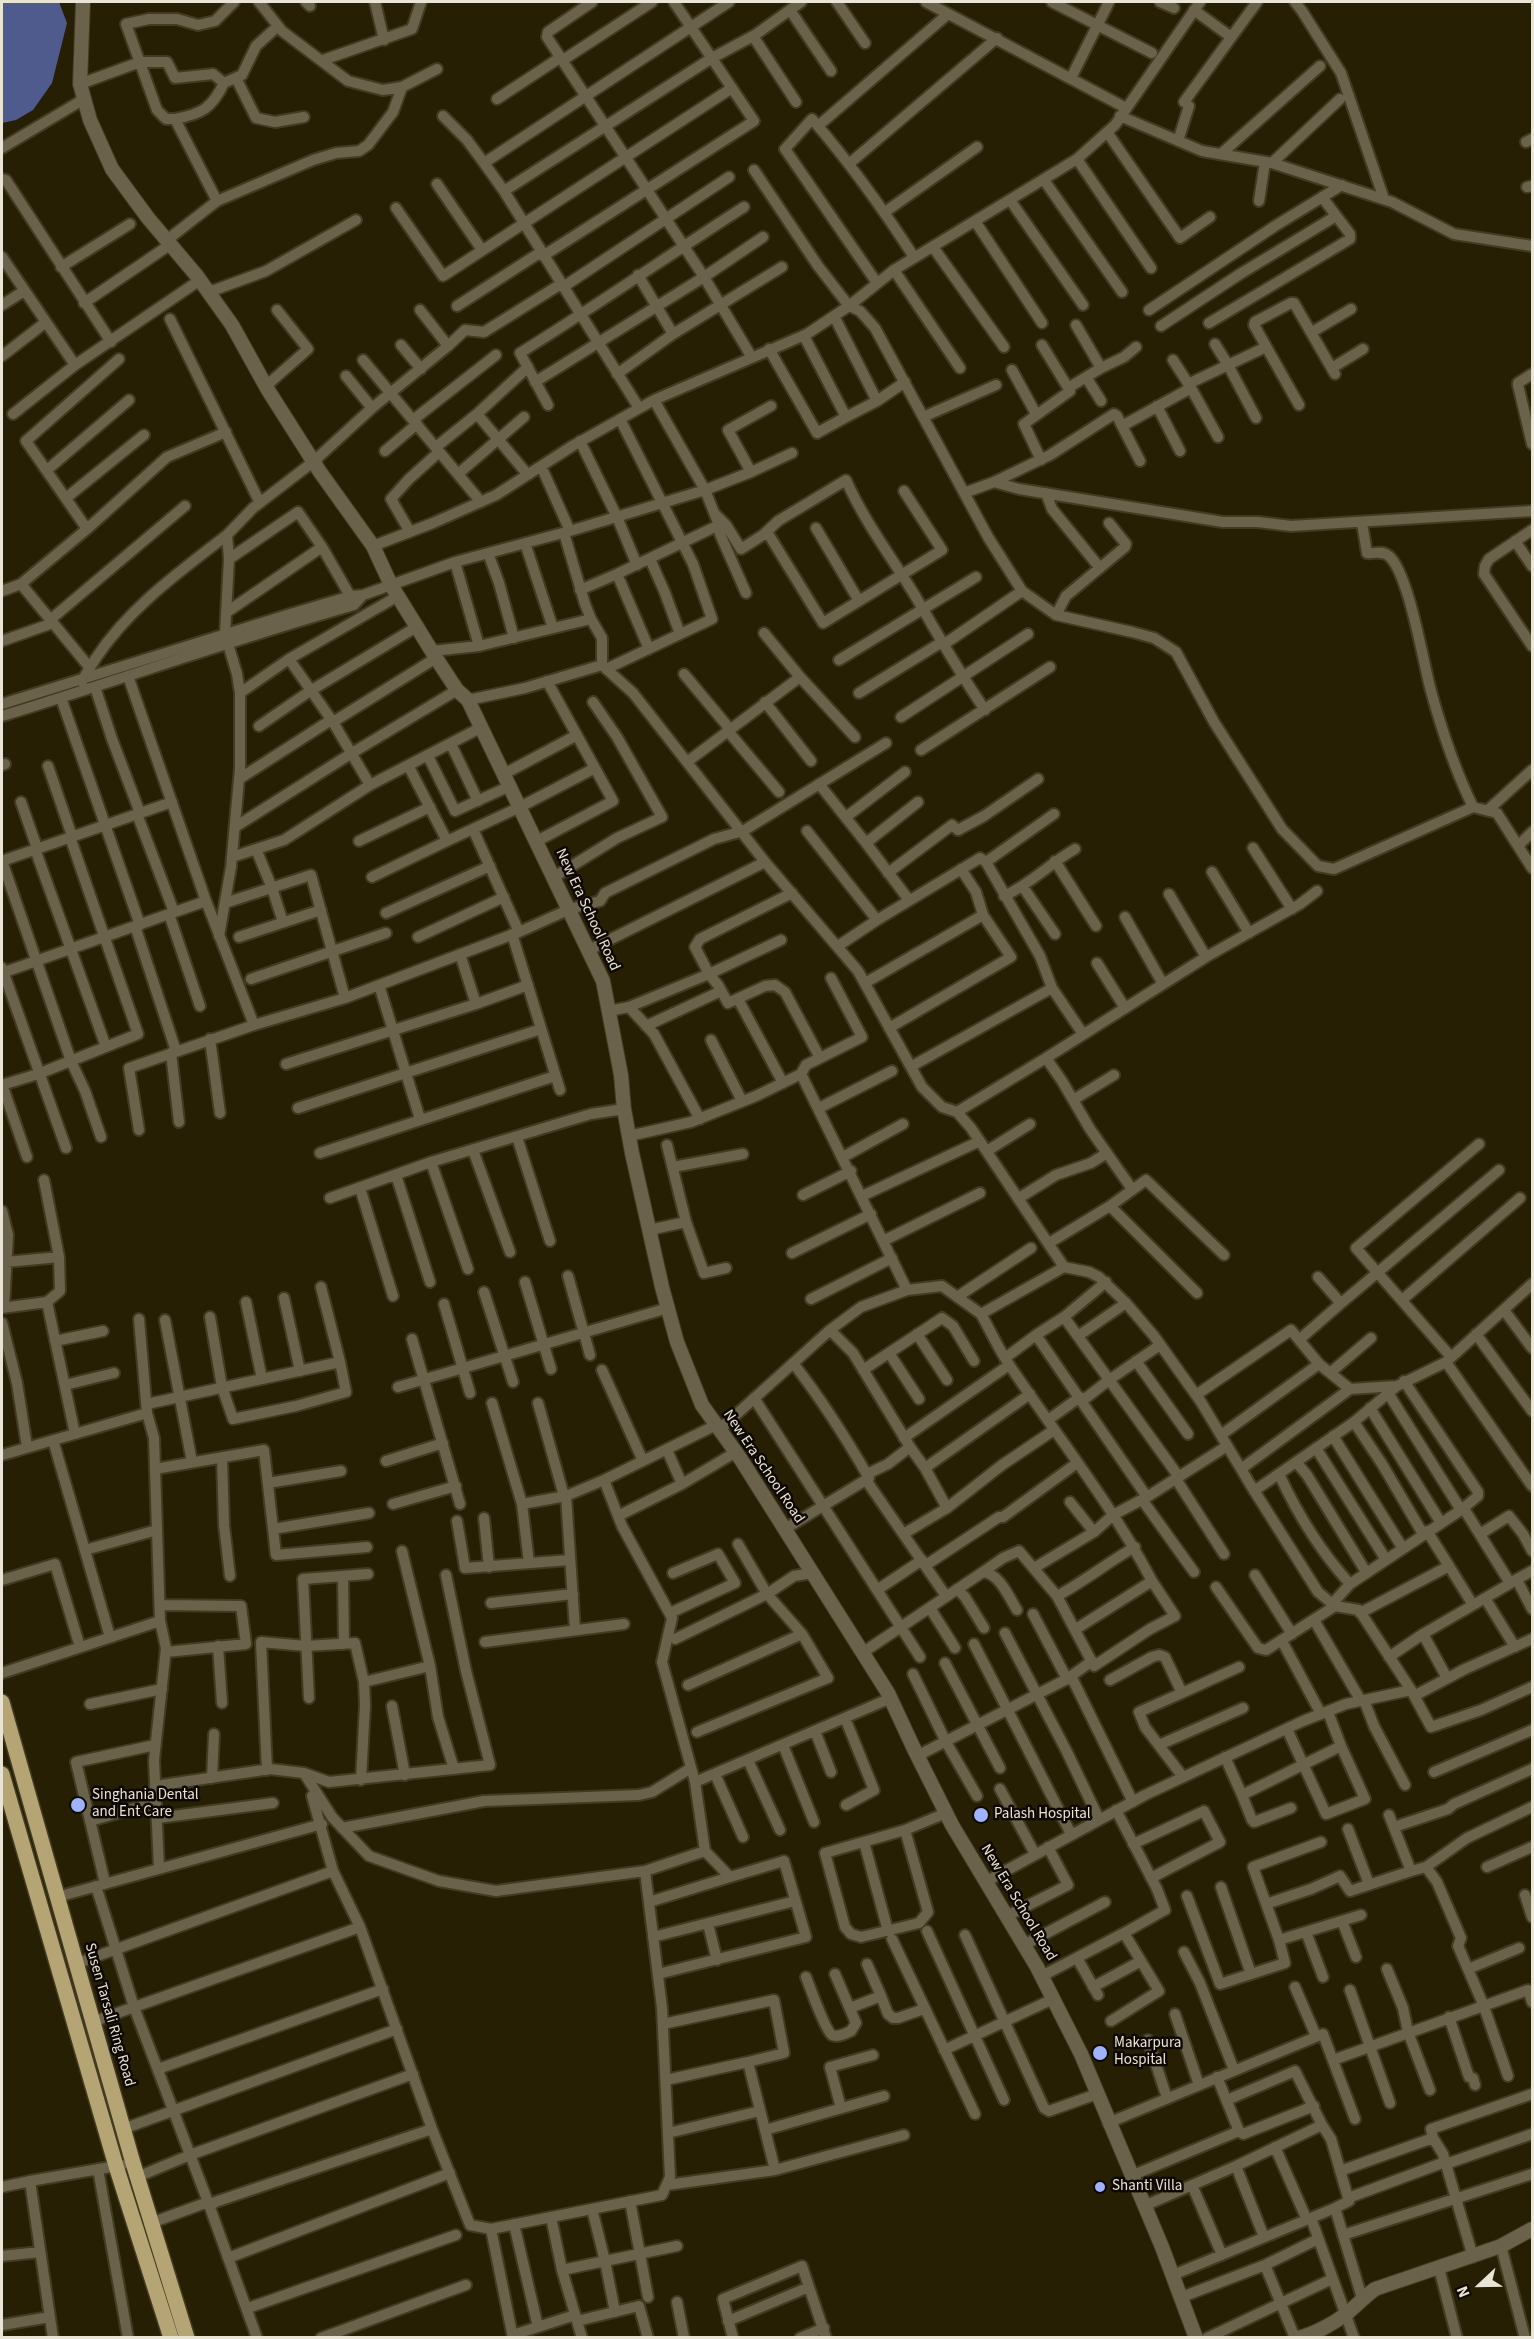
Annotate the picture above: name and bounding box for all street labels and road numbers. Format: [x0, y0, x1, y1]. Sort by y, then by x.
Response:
street label: New Era School Road [551, 846, 623, 974]
street label: New Era School Road [718, 1407, 808, 1527]
street label: New Era School Road [976, 1842, 1060, 1964]
street label: Susen Tarsali Ring Road [80, 1941, 138, 2089]

